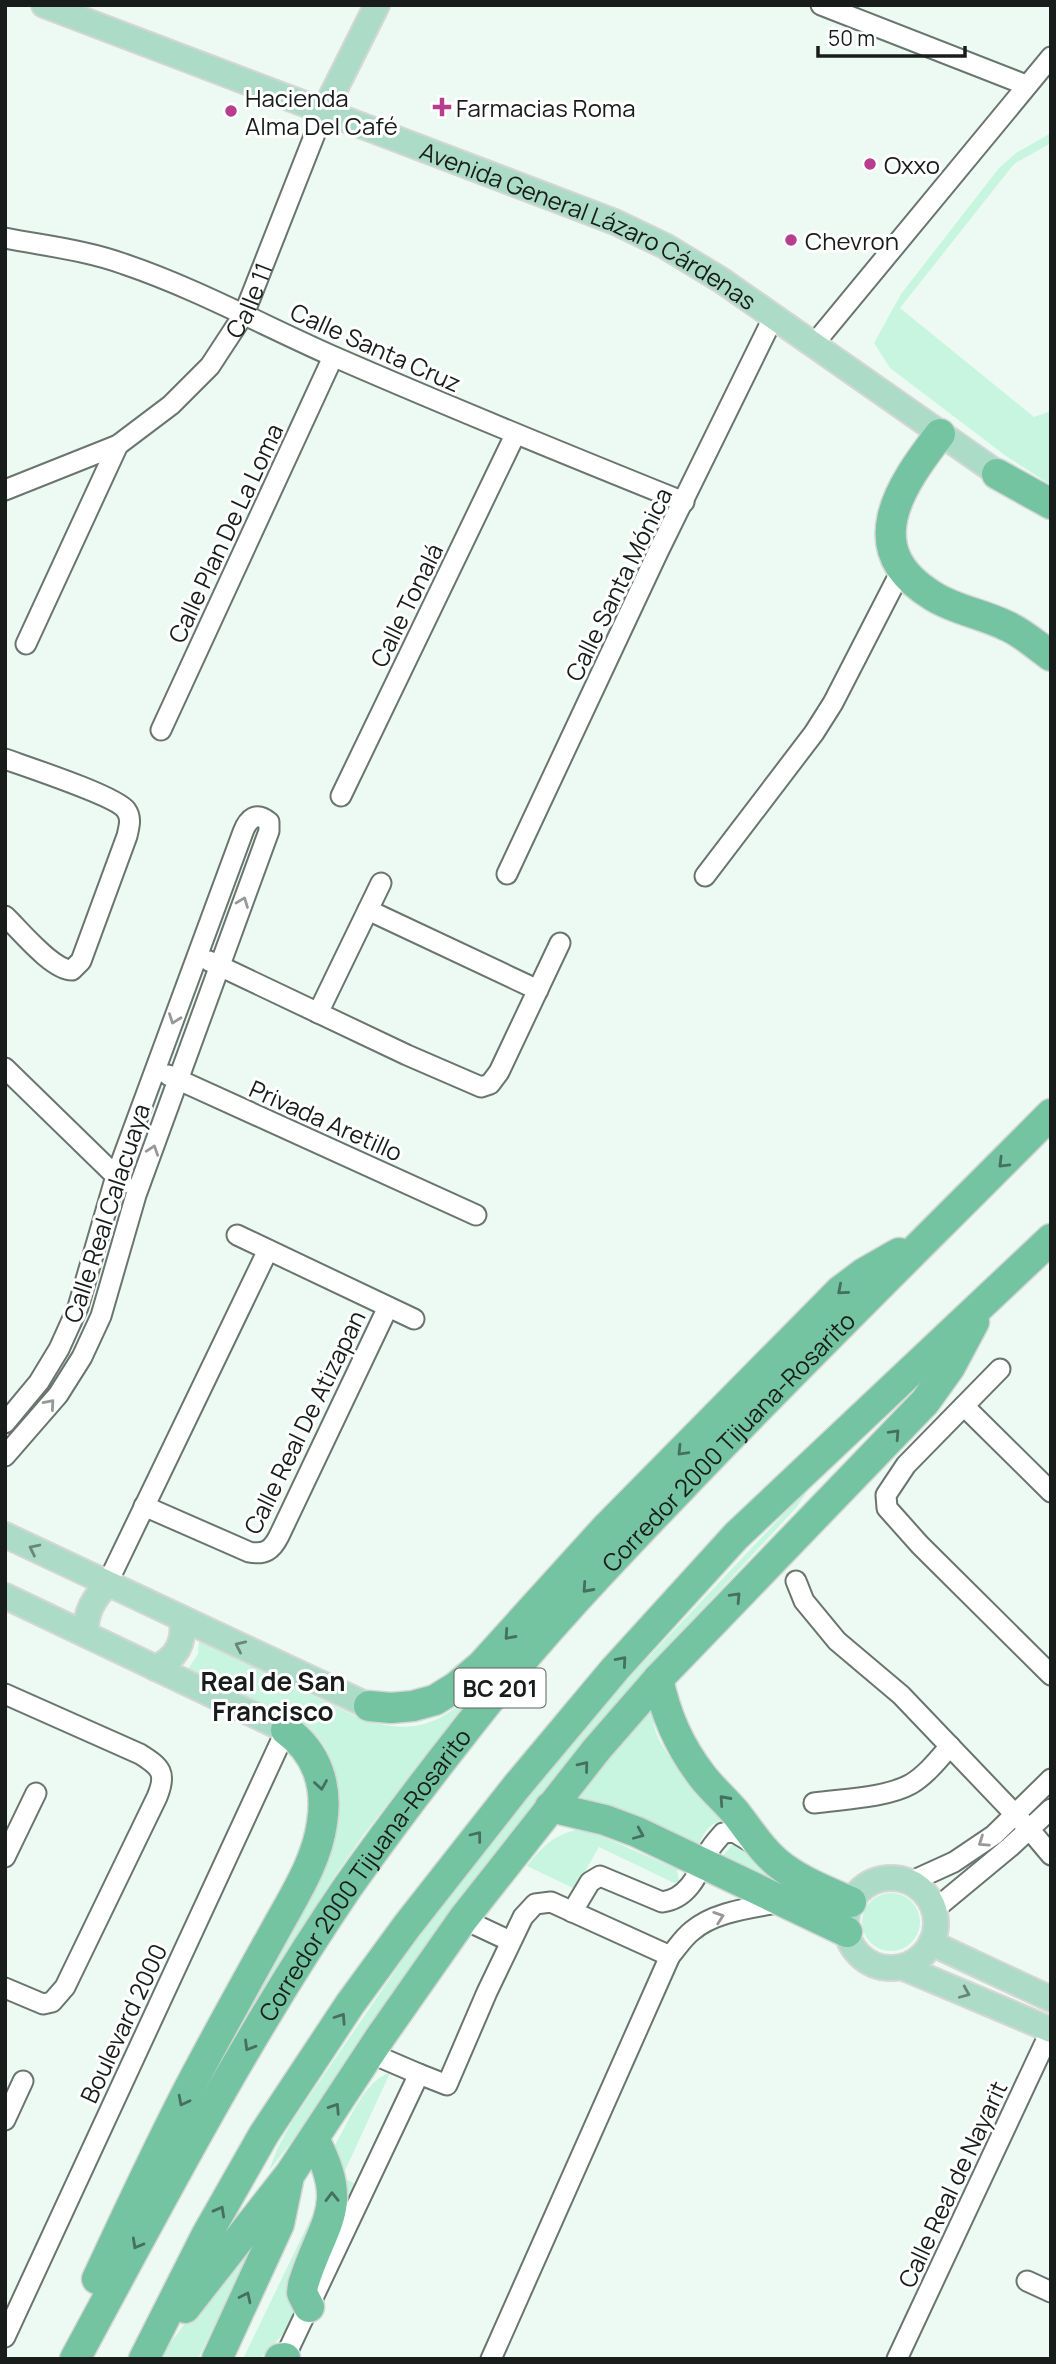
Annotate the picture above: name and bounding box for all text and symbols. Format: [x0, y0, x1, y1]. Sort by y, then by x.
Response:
scale bar [818, 14, 965, 58]
text: 50 m [828, 24, 875, 52]
place label: Hacienda Alma Del Café [245, 81, 398, 142]
place label: Farmacias Roma [456, 91, 636, 124]
marker: Farmacias Roma [434, 99, 450, 115]
marker: Hacienda Alma Del Café [223, 103, 239, 119]
street label: Avenida General Lázaro Cárdenas [416, 133, 763, 317]
place label: Oxxo [884, 148, 940, 181]
marker: Oxxo [862, 156, 878, 172]
place label: Chevron [805, 224, 899, 257]
marker: Chevron [783, 232, 799, 248]
street label: Calle 11 [217, 257, 279, 344]
street label: Calle Santa Cruz [285, 295, 467, 399]
street label: Calle Plan De La Loma [160, 418, 290, 648]
street label: Calle Santa Mónica [557, 482, 679, 686]
street label: Calle Tonalá [362, 538, 450, 672]
one-way arrow [234, 897, 248, 909]
one-way arrow [168, 1013, 182, 1025]
street label: Privada Aretillo [244, 1072, 408, 1168]
street label: Calle Real Calacuaya [55, 1099, 157, 1327]
one-way arrow [144, 1144, 158, 1156]
one-way arrow [998, 1154, 1011, 1167]
one-way arrow [838, 1282, 851, 1294]
street label: Corredor 2000 Tijuana-Rosarito [594, 1304, 862, 1579]
street label: Calle Real De Atizapan [235, 1305, 373, 1539]
one-way arrow [42, 1400, 54, 1413]
one-way arrow [887, 1429, 899, 1442]
one-way arrow [677, 1443, 690, 1456]
one-way arrow [29, 1543, 41, 1557]
one-way arrow [583, 1580, 596, 1593]
one-way arrow [728, 1592, 741, 1605]
one-way arrow [505, 1627, 517, 1640]
one-way arrow [235, 1640, 247, 1654]
one-way arrow [614, 1656, 626, 1669]
district label: Real de San Francisco [200, 1663, 346, 1729]
road number: BC 201 [454, 1668, 546, 1708]
street label: Corredor 2000 Tijuana-Rosarito [250, 1721, 478, 2027]
one-way arrow [575, 1761, 588, 1773]
one-way arrow [313, 1779, 328, 1791]
one-way arrow [720, 1795, 732, 1808]
one-way arrow [632, 1826, 644, 1840]
one-way arrow [469, 1832, 482, 1844]
one-way arrow [978, 1834, 991, 1846]
one-way arrow [713, 1911, 725, 1925]
street label: Boulevard 2000 [72, 1938, 174, 2108]
one-way arrow [959, 1985, 971, 1999]
one-way arrow [332, 2013, 345, 2026]
one-way arrow [245, 2039, 258, 2052]
street label: Calle Real de Nayarit [890, 2075, 1014, 2293]
one-way arrow [178, 2094, 192, 2106]
one-way arrow [326, 2103, 339, 2116]
one-way arrow [324, 2191, 340, 2202]
one-way arrow [212, 2206, 225, 2218]
one-way arrow [132, 2237, 145, 2250]
one-way arrow [238, 2292, 252, 2304]

